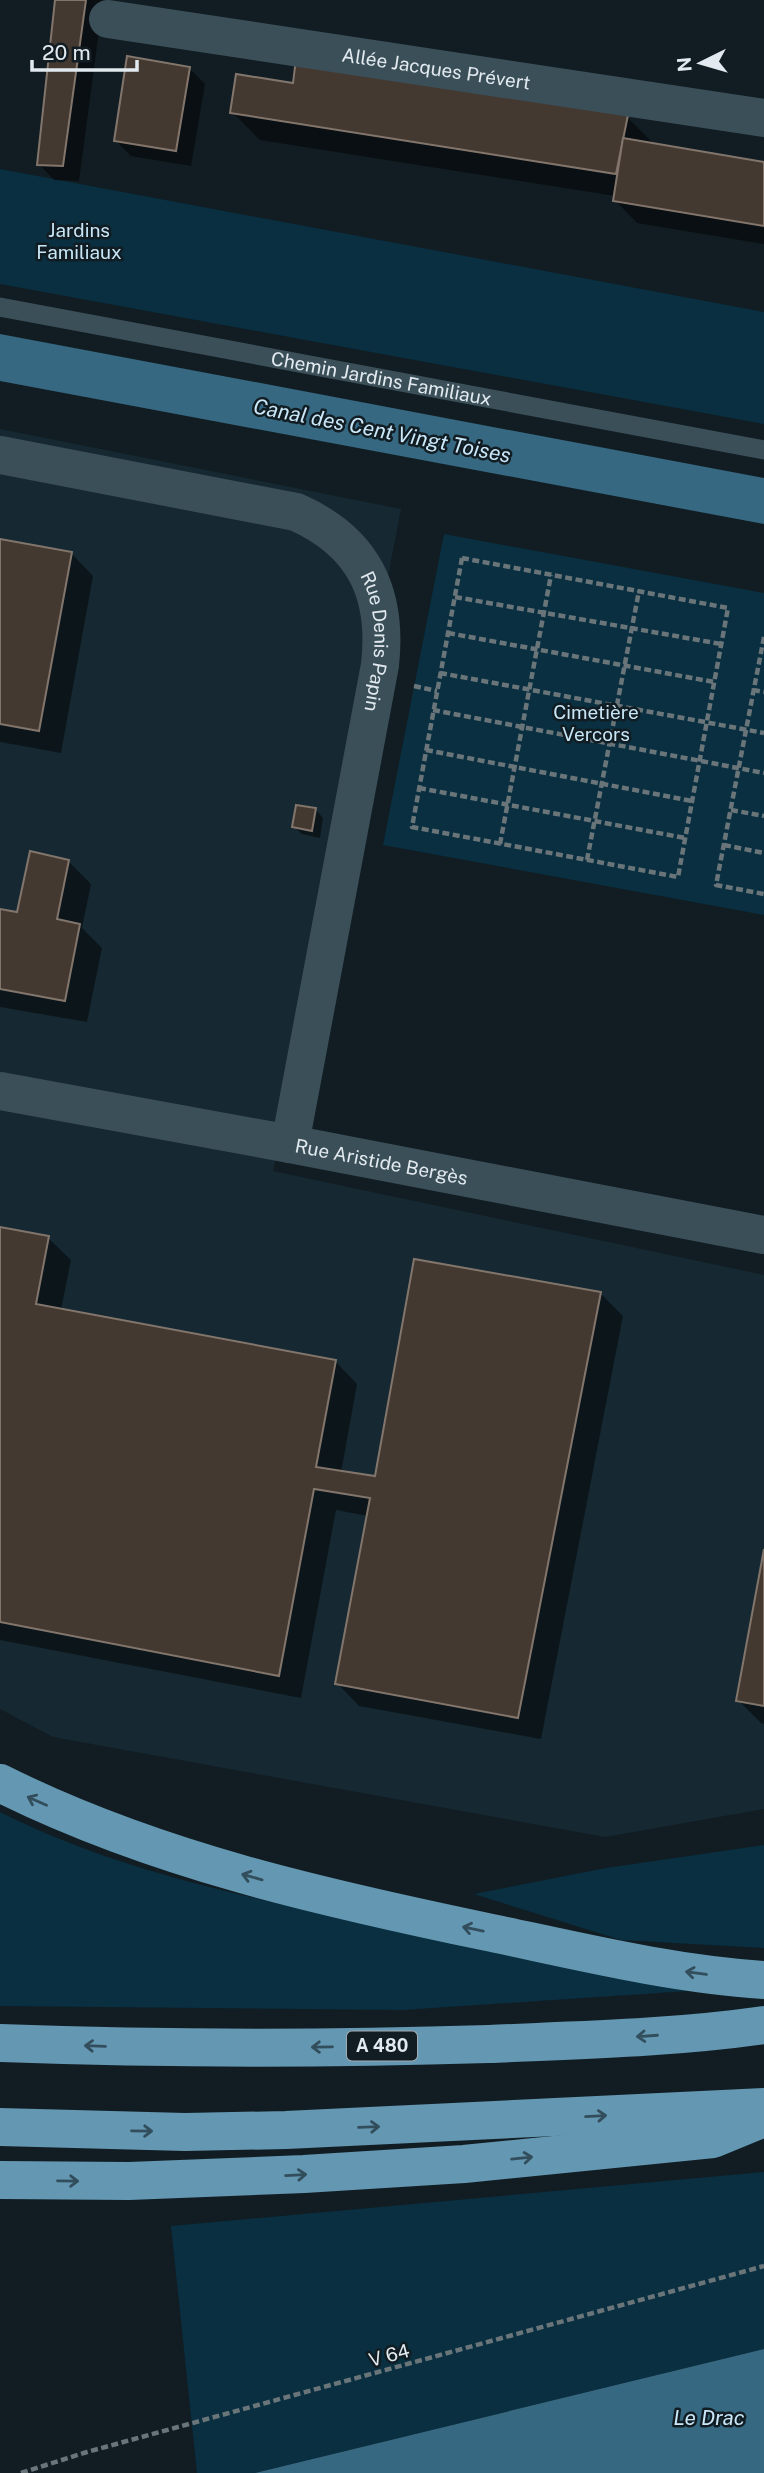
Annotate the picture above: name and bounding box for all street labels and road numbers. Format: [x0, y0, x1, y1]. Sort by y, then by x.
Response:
street label: Allée Jacques Prévert [341, 43, 532, 94]
street label: Chemin Jardins Familiaux [269, 347, 494, 410]
street label: Rue Denis Papin [356, 568, 393, 713]
street label: Rue Aristide Bergès [293, 1134, 470, 1189]
road number: A 480 [347, 2032, 417, 2060]
street label: V 64 [366, 2339, 412, 2371]

